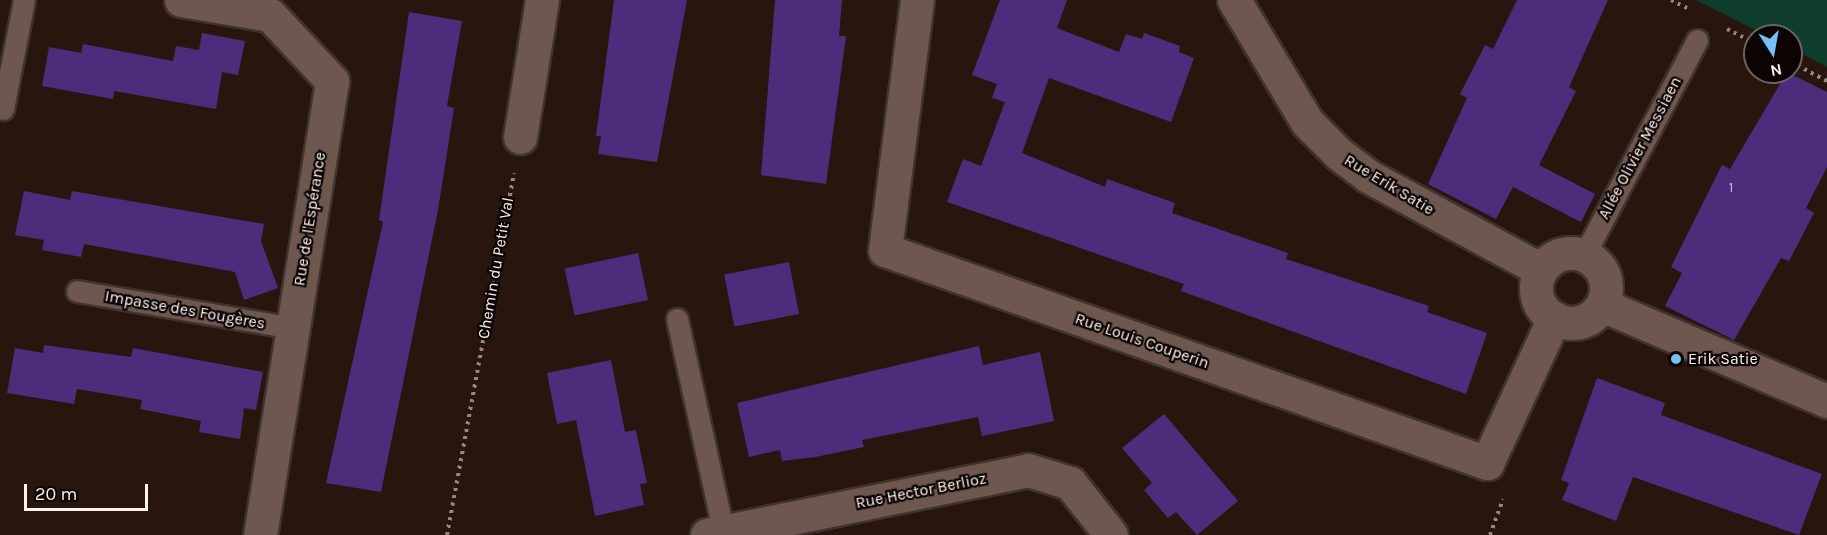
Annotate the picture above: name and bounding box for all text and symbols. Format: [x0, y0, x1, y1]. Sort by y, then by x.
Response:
north arrow [1743, 24, 1803, 84]
text: N [1769, 60, 1784, 81]
street label: Allée Olivier Messiaen [1594, 73, 1686, 223]
street label: Rue de l'Espérance [290, 151, 330, 287]
street label: Rue Erik Satie [1341, 151, 1437, 219]
house number: 1 [1729, 180, 1733, 196]
street label: Chemin du Petit Val [474, 196, 518, 340]
street label: Impasse des Fougères [103, 286, 267, 334]
street label: Rue Louis Couperin [1072, 309, 1212, 373]
place label: Erik Satie [1688, 349, 1758, 369]
marker: Erik Satie [1669, 352, 1683, 366]
street label: Rue Hector Berlioz [854, 469, 988, 513]
scale bar [27, 472, 152, 510]
text: 20 m [35, 483, 77, 505]

